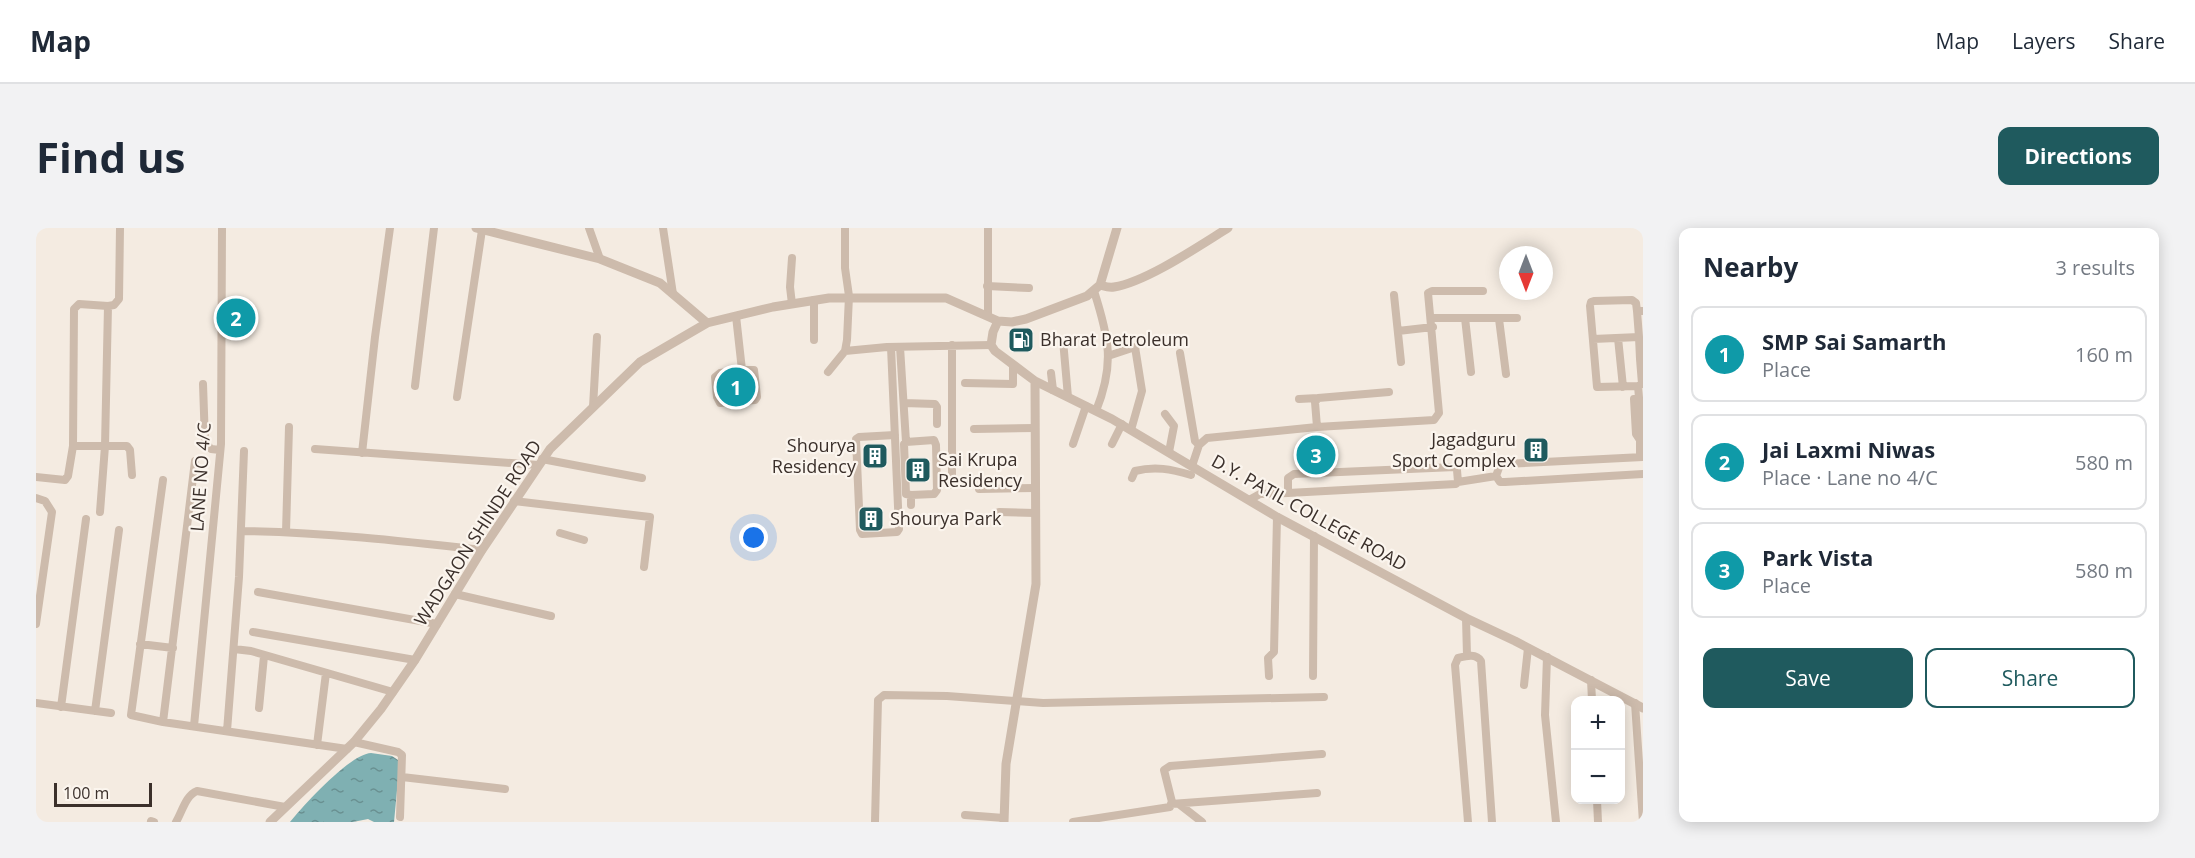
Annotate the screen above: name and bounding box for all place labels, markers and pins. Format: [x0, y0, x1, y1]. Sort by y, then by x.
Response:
pin: 2 [216, 296, 256, 340]
fuel station icon: Bharat Petroleum [1006, 325, 1036, 355]
place label: Bharat Petroleum [1040, 327, 1189, 351]
pin: 1 [716, 364, 756, 410]
place label: Jagadguru Sport Complex [1392, 427, 1517, 472]
pin: 3 [1296, 432, 1336, 478]
place label: Shourya Residency [772, 433, 857, 478]
building icon: Jagadguru Sport Complex [1521, 435, 1551, 465]
building icon: Shourya Residency [860, 441, 890, 471]
place label: Sai Krupa Residency [938, 447, 1023, 492]
building icon: Sai Krupa Residency [903, 455, 933, 485]
building icon: Shourya Park [856, 504, 886, 534]
place label: Shourya Park [890, 506, 1002, 530]

